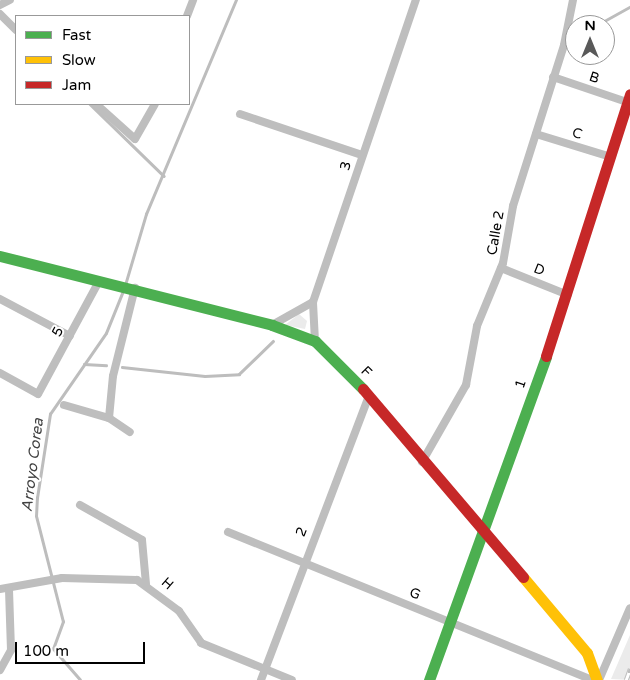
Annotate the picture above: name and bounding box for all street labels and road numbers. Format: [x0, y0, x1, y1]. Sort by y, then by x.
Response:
street label: B [587, 69, 601, 87]
street label: C [570, 125, 584, 143]
street label: 3 [337, 160, 355, 172]
street label: Calle 2 [484, 209, 508, 257]
street label: D [531, 260, 547, 280]
street label: 5 [49, 324, 67, 340]
street label: F [357, 363, 375, 381]
street label: 1 [512, 377, 530, 391]
street label: 2 [293, 525, 311, 539]
street label: H [158, 574, 176, 594]
street label: G [407, 584, 423, 604]

